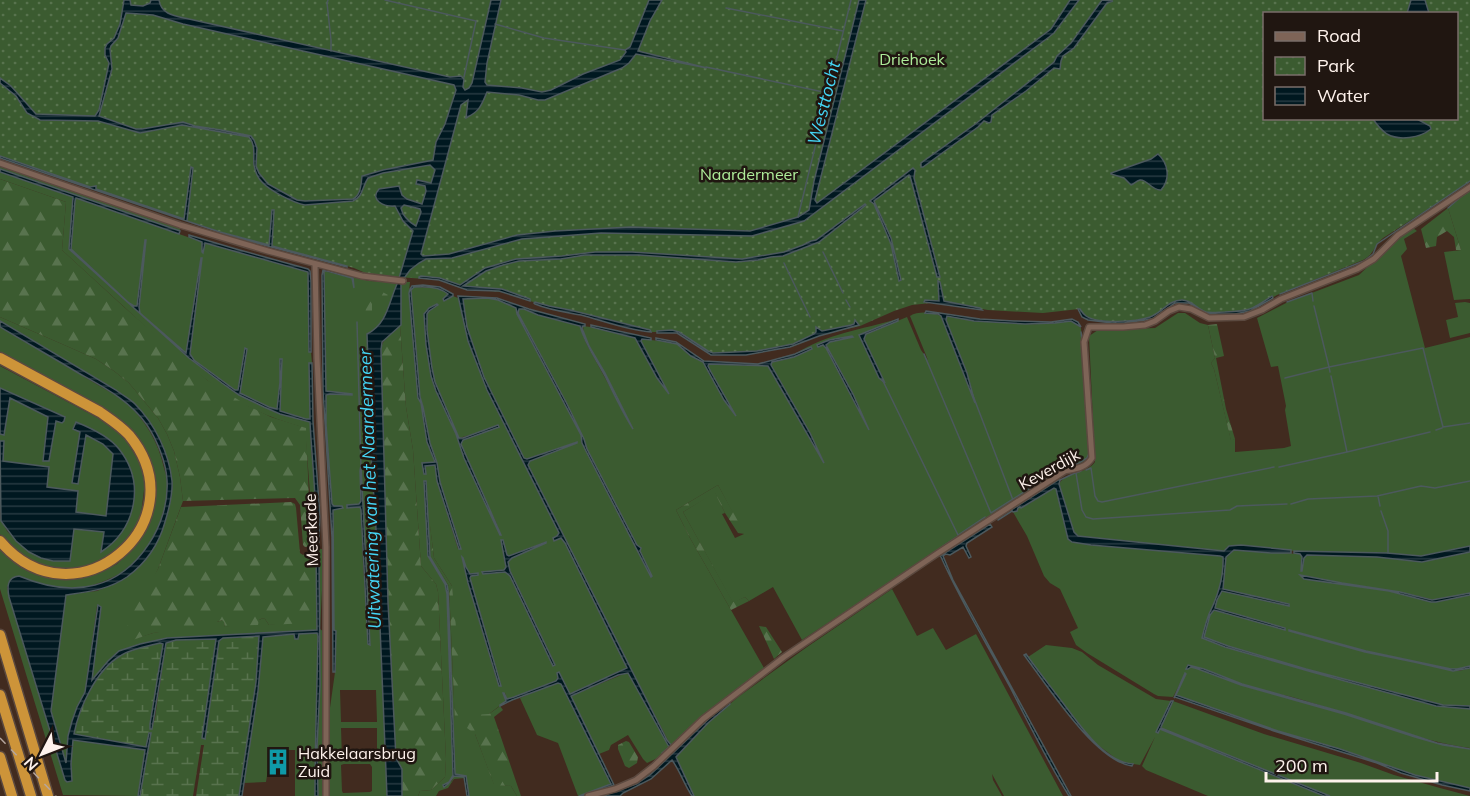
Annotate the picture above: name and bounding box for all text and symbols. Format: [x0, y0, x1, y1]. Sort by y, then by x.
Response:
legend [1263, 12, 1458, 120]
text: Road [1317, 24, 1361, 47]
park label: Driehoek [879, 49, 946, 69]
text: Park [1317, 54, 1356, 77]
water label: Westtocht [802, 58, 845, 147]
text: Water [1317, 84, 1370, 107]
park label: Naardermeer [700, 164, 798, 184]
water label: Uitwatering van het Naardermeer [353, 347, 386, 629]
street label: Keverdijk [1015, 444, 1084, 494]
street label: Meerkade [300, 493, 322, 567]
north arrow [12, 724, 72, 784]
place label: Hakkelaarsbrug Zuid [298, 743, 416, 781]
scale bar [1266, 745, 1437, 783]
building icon: Hakkelaarsbrug Zuid [263, 747, 293, 777]
text: N [19, 753, 42, 775]
text: 200 m [1275, 754, 1328, 777]

